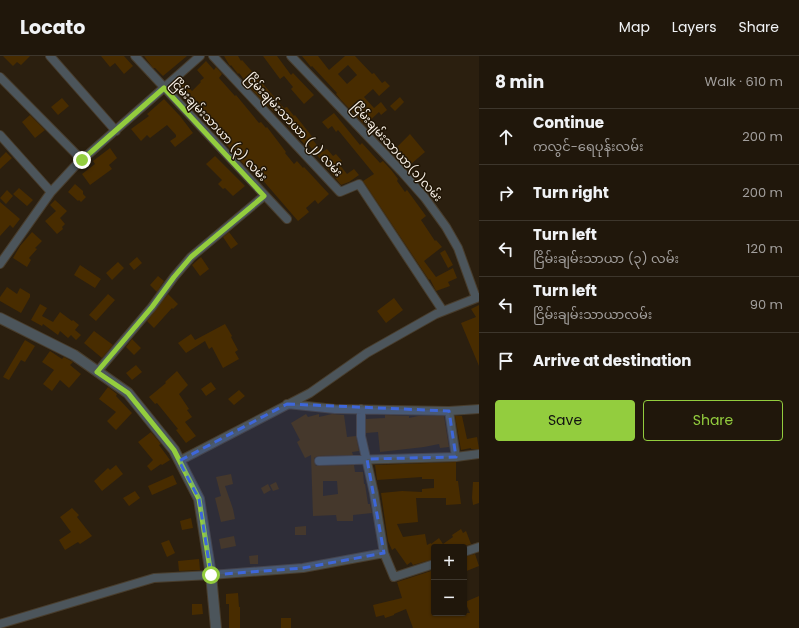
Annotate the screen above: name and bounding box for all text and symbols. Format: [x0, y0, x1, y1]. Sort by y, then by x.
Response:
text: Locato [20, 14, 85, 41]
text: Map [619, 17, 650, 37]
text: Layers [672, 17, 716, 37]
text: Share [738, 17, 779, 37]
street label: ငြိမ်းချမ်းသာယာ (၂) လမ်း [241, 69, 347, 181]
text: 8 min [495, 70, 544, 94]
text: Walk · 610 m [704, 72, 783, 91]
street label: ငြိမ်းချမ်းသာယာ (၃) လမ်း [166, 75, 272, 186]
street label: ငြိမ်းချမ်းသာယာ(၁)လမ်း [347, 98, 447, 206]
text: Continue [533, 112, 604, 133]
icon: ahead [495, 126, 517, 148]
text: 200 m [742, 127, 783, 146]
text: ကလွင်-ရေပုန်းလမ်း [533, 137, 643, 156]
route end [73, 151, 91, 169]
icon: right [495, 182, 517, 204]
text: Turn right [533, 182, 609, 203]
text: 200 m [742, 183, 783, 202]
text: Turn left [533, 224, 597, 245]
icon: left [495, 238, 517, 260]
text: 120 m [746, 239, 783, 258]
text: ငြိမ်းချမ်းသာယာ (၃) လမ်း [533, 249, 679, 268]
text: Turn left [533, 280, 597, 301]
icon: left [495, 294, 517, 316]
text: 90 m [750, 295, 783, 314]
text: ငြိမ်းချမ်းသာယာလမ်း [533, 305, 652, 324]
icon: arrive [495, 350, 517, 372]
text: Arrive at destination [533, 350, 691, 371]
button: Save [495, 400, 635, 441]
button: Share [643, 400, 783, 441]
map controls [431, 544, 467, 616]
button: + [431, 544, 467, 580]
route start [202, 566, 220, 584]
button: − [431, 580, 467, 616]

